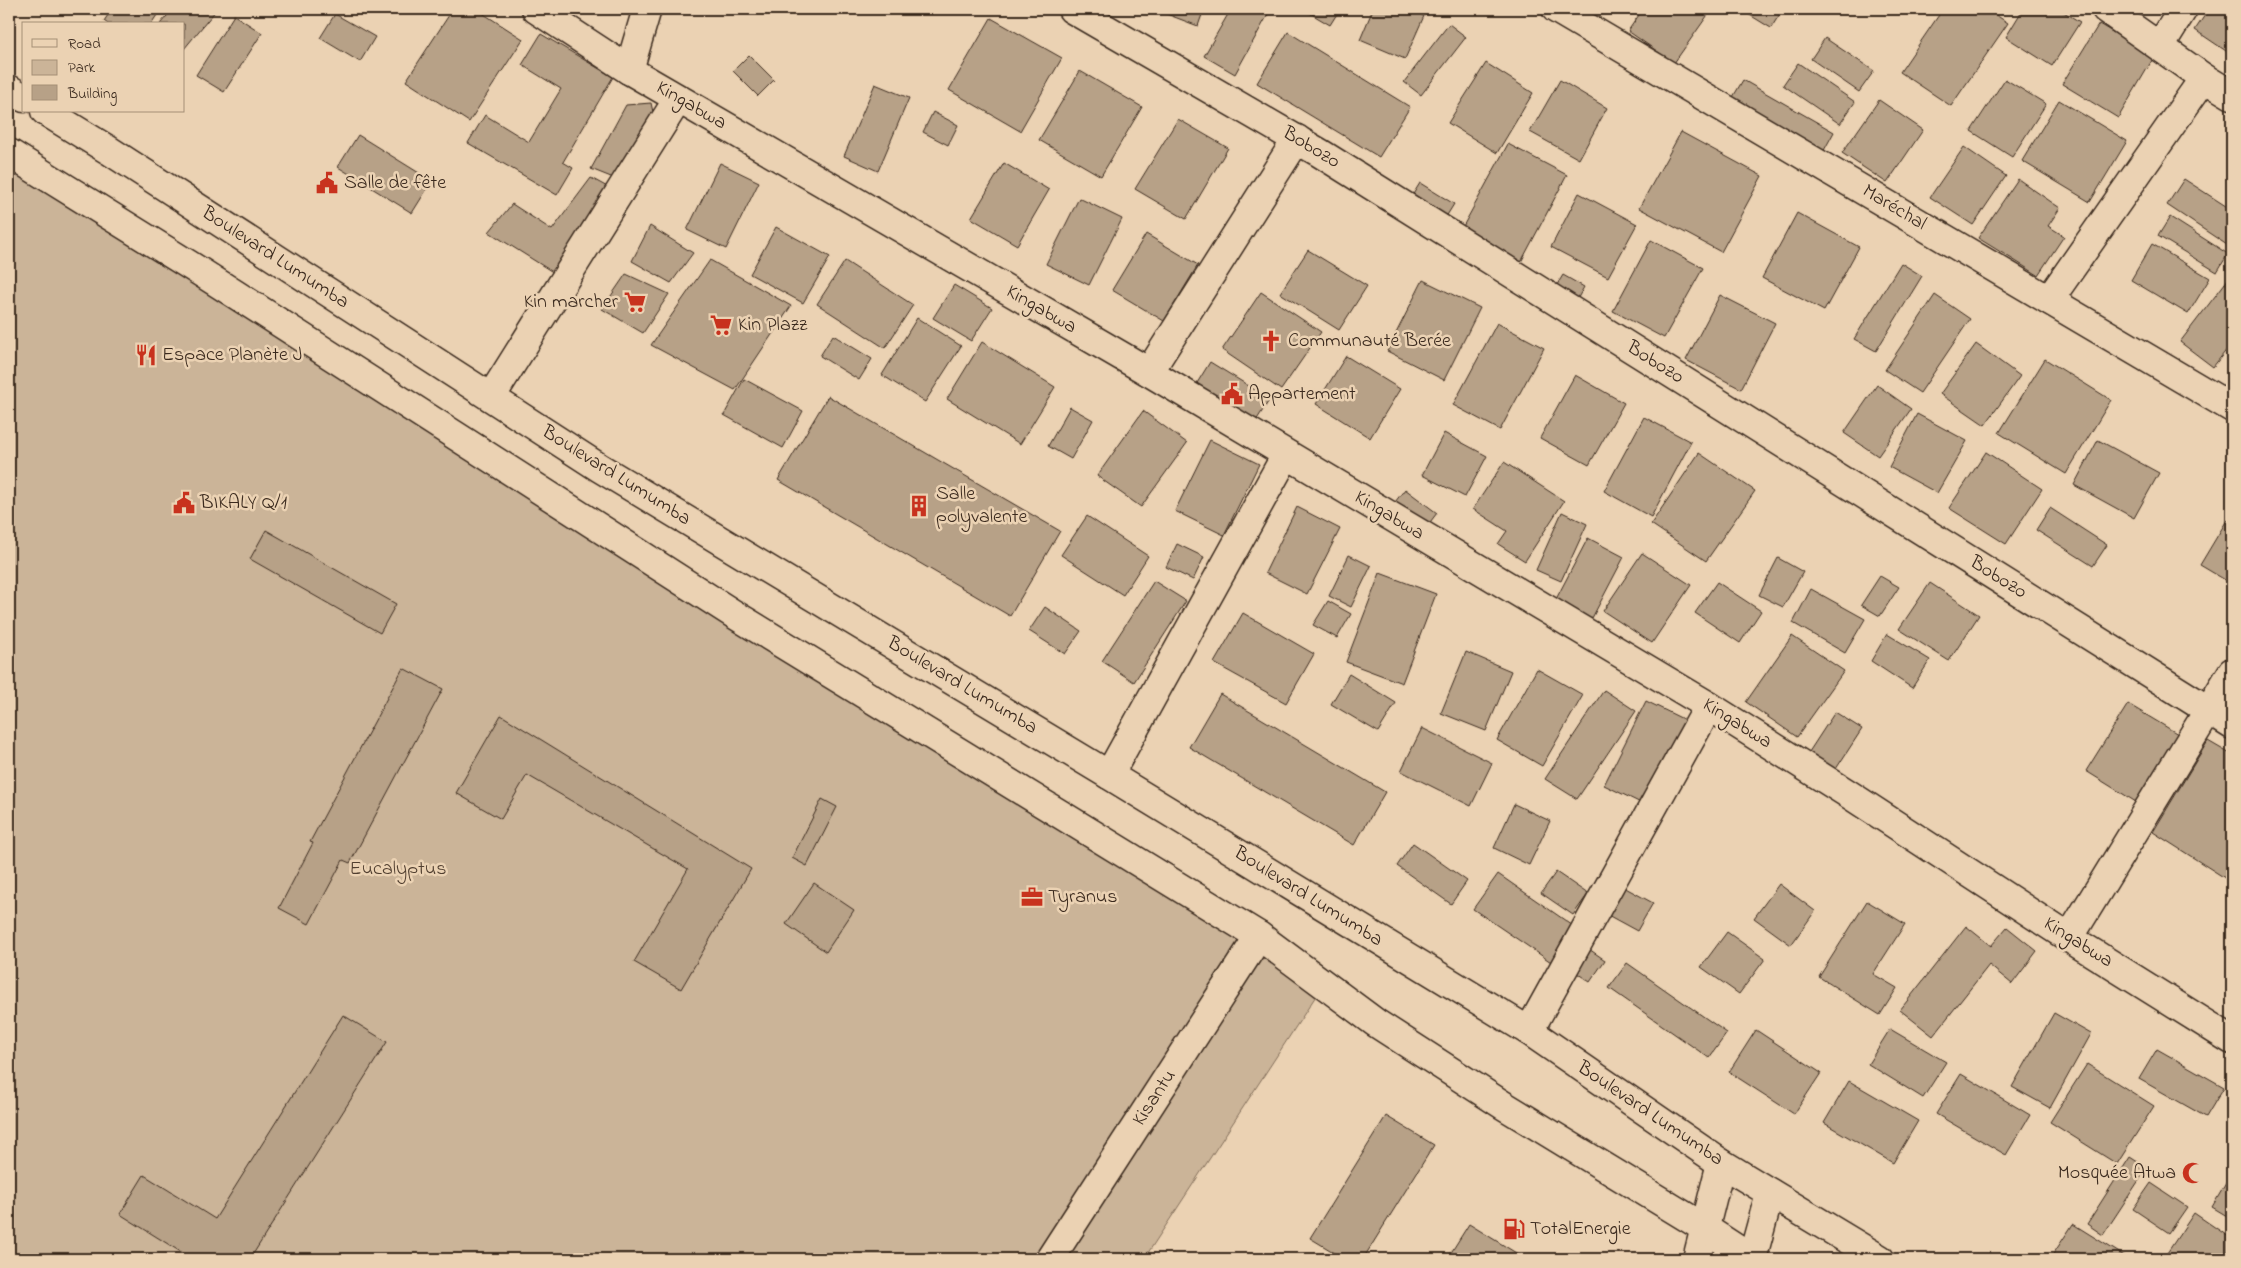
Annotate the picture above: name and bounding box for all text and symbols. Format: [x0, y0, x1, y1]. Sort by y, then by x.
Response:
legend [22, 22, 185, 112]
text: Road [68, 33, 101, 55]
text: Park [68, 57, 96, 79]
street label: Kingabwa [650, 74, 732, 139]
text: Building [67, 83, 117, 106]
street label: Bobozo [1276, 119, 1345, 177]
place label: Salle de fête [344, 169, 446, 198]
public building icon: Salle de fête [314, 170, 340, 196]
street label: Maréchal [1856, 177, 1932, 239]
street label: Boulevard Lumumba [195, 199, 355, 317]
street label: Kingabwa [1000, 278, 1082, 343]
place label: Kin marcher [524, 288, 619, 317]
supermarket icon: Kin marcher [622, 289, 648, 315]
place label: Kin Plazz [738, 311, 808, 340]
supermarket icon: Kin Plazz [708, 312, 734, 338]
place label: Communauté Berée [1288, 327, 1451, 356]
church icon: Communauté Berée [1258, 328, 1284, 354]
street label: Bobozo [1620, 333, 1689, 392]
place label: Espace Planète J [162, 341, 303, 370]
restaurant icon: Espace Planète J [133, 342, 159, 368]
place label: Appartement [1248, 380, 1356, 409]
public building icon: Appartement [1219, 381, 1245, 407]
street label: Boulevard Lumumba [535, 418, 696, 534]
place label: Salle polyvalente [936, 480, 1028, 532]
street label: Kingabwa [1348, 484, 1430, 549]
place label: BIKALY Q/1 [199, 489, 287, 518]
public building icon: BIKALY Q/1 [171, 490, 197, 516]
building icon: Salle polyvalente [906, 493, 932, 519]
street label: Bobozo [1963, 548, 2032, 607]
street label: Boulevard Lumumba [880, 629, 1043, 742]
street label: Kingabwa [1696, 691, 1778, 758]
street label: Boulevard Lumumba [1227, 839, 1388, 955]
park label: Eucalyptus [350, 855, 446, 884]
place label: Tyranus [1048, 883, 1117, 912]
office icon: Tyranus [1019, 884, 1045, 910]
street label: Kingabwa [2037, 910, 2119, 977]
street label: Boulevard Lumumba [1570, 1054, 1729, 1174]
street label: Kisantu [1126, 1064, 1184, 1132]
place label: Mosquée Atwa [2058, 1159, 2176, 1188]
mosque icon: Mosquée Atwa [2180, 1160, 2206, 1186]
place label: TotalEnergie [1530, 1215, 1631, 1245]
fuel station icon: TotalEnergie [1501, 1216, 1527, 1242]

